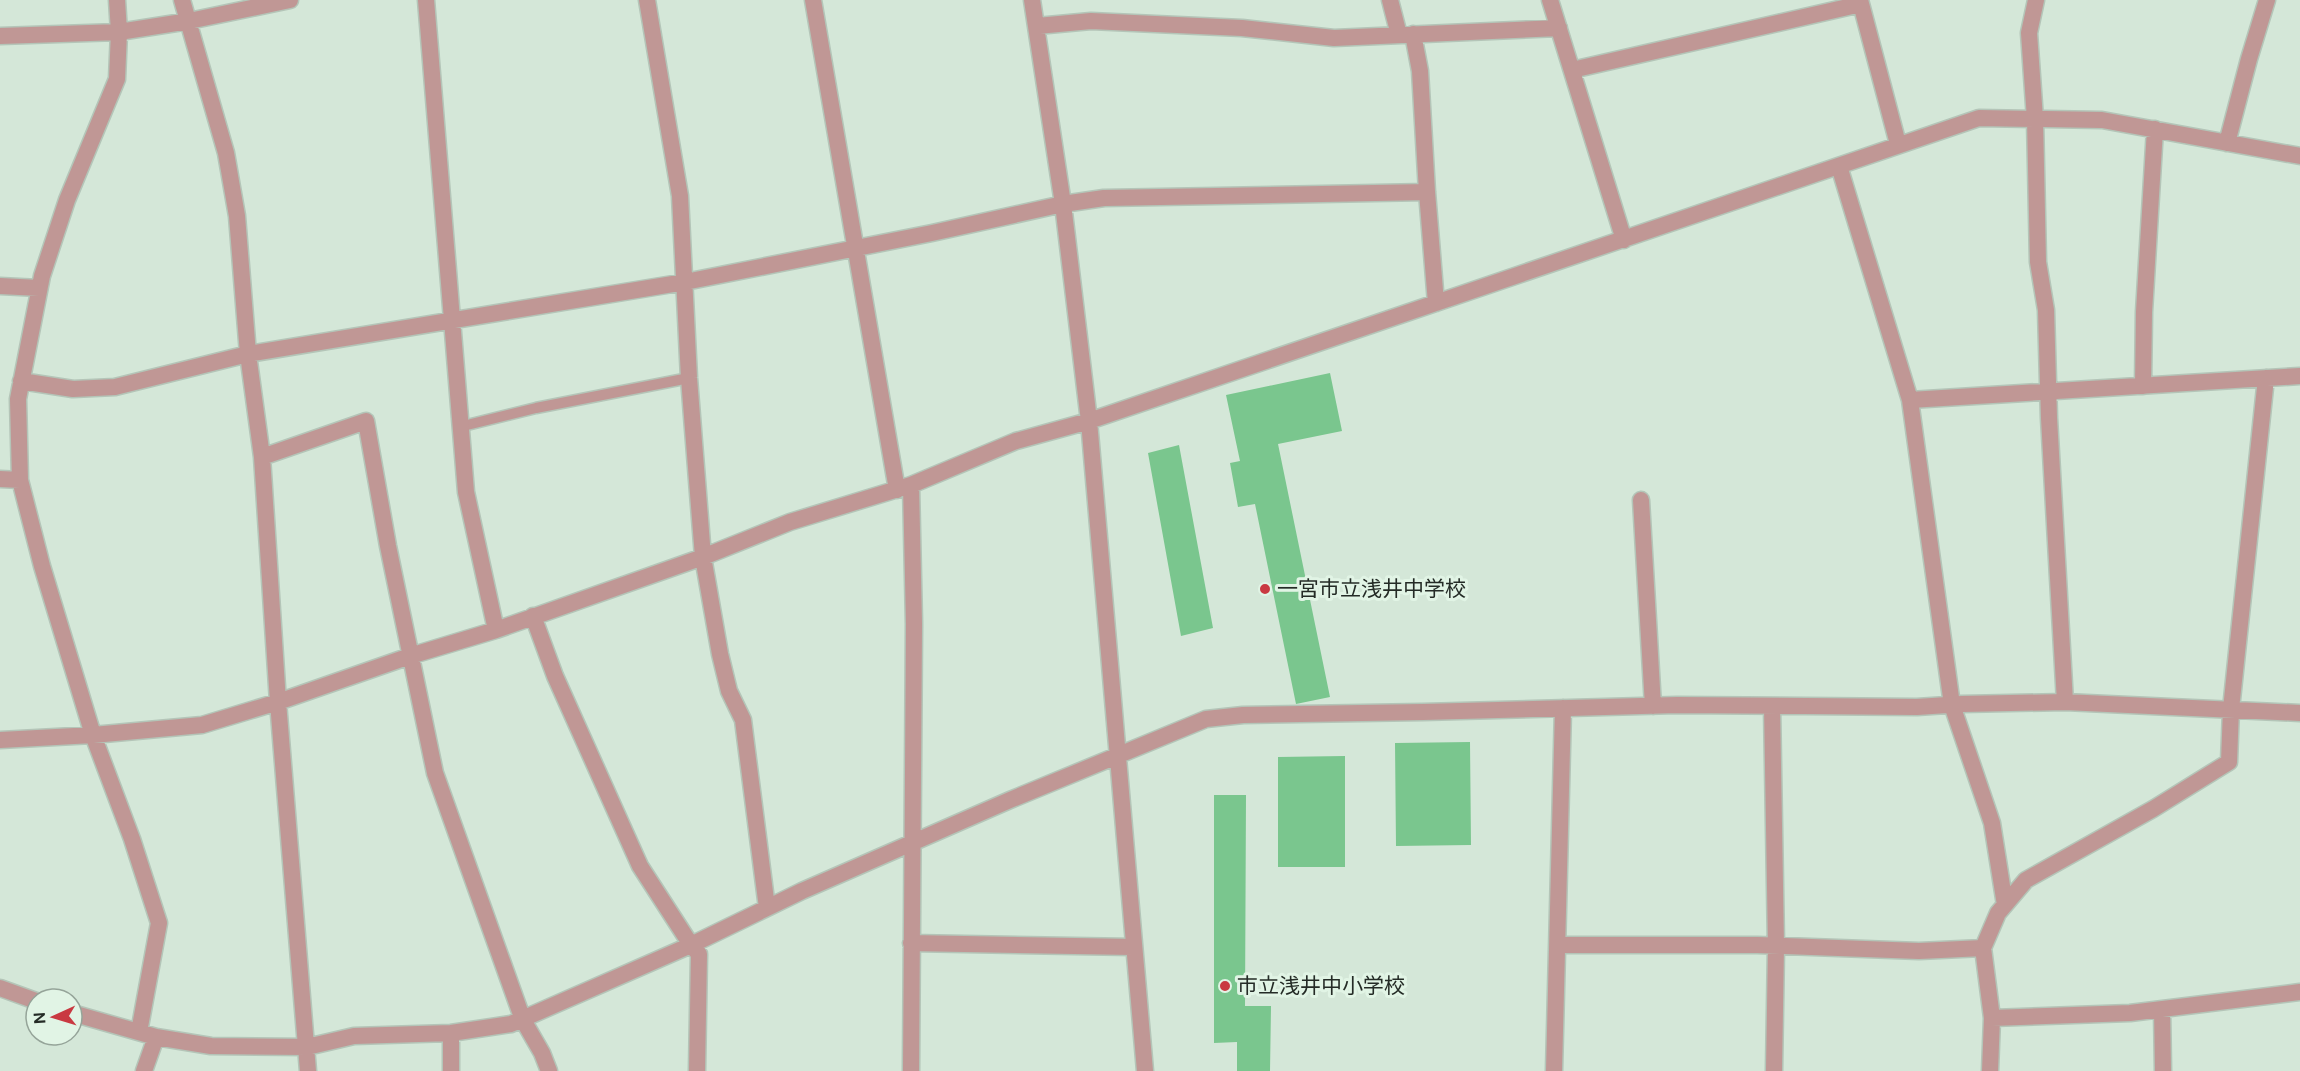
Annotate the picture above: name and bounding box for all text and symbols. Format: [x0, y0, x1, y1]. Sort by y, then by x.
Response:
place label: 一宮市立浅井中学校 [1277, 575, 1466, 603]
marker: 一宮市立浅井中学校 [1258, 582, 1272, 596]
place label: 市立浅井中小学校 [1237, 972, 1405, 1000]
marker: 市立浅井中小学校 [1218, 979, 1232, 993]
north arrow [24, 987, 84, 1047]
text: N [29, 1011, 50, 1025]

